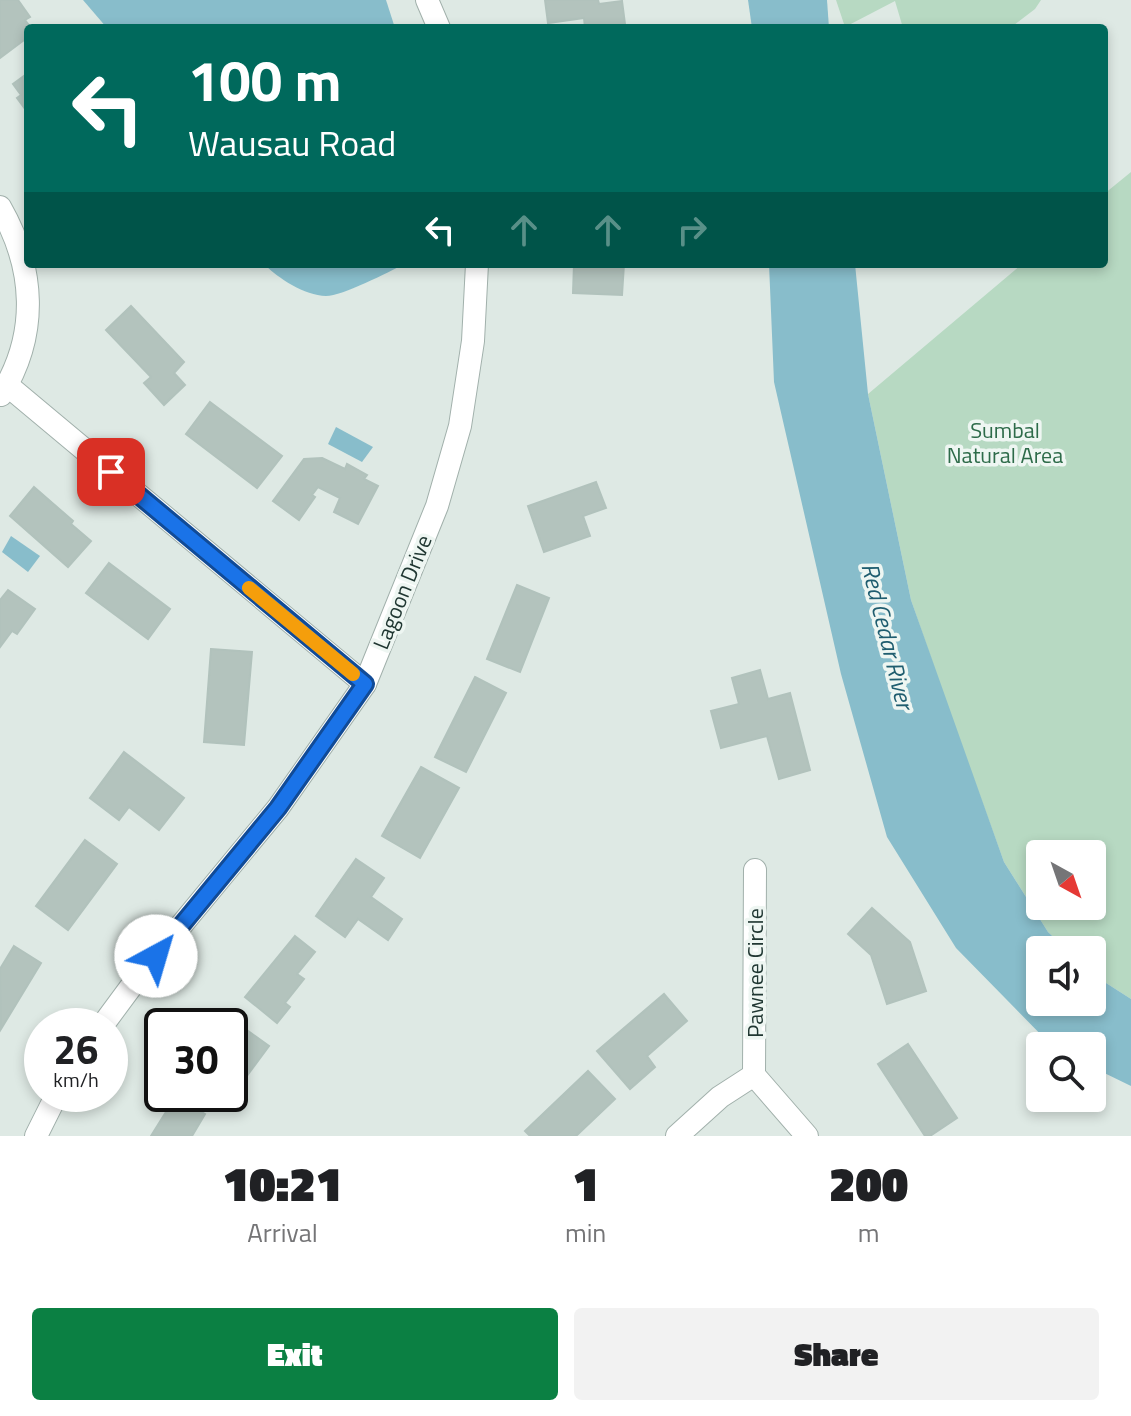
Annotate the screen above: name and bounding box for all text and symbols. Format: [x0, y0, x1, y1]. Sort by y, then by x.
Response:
text: 100 m [188, 38, 341, 123]
icon: left [56, 56, 160, 160]
text: Wausau Road [188, 115, 396, 170]
icon: left [418, 208, 462, 252]
icon: ahead [502, 208, 546, 252]
icon: ahead [586, 208, 630, 252]
icon: right [670, 208, 714, 252]
park label: Sumbal Natural Area [947, 413, 1063, 472]
pin [77, 438, 145, 506]
icon: arrive [89, 450, 133, 494]
street label: Lagoon Drive [364, 530, 440, 654]
water label: Red Cedar River [852, 559, 924, 716]
north arrow [1026, 840, 1106, 920]
map controls [1026, 840, 1106, 1112]
street label: Pawnee Circle [738, 908, 772, 1038]
position arrow [114, 914, 198, 998]
button: sound [1026, 936, 1106, 1016]
speed limit sign: 30 [144, 1008, 248, 1112]
text: 26 [54, 1019, 98, 1080]
button: search [1026, 1032, 1106, 1112]
text: km/h [53, 1064, 99, 1095]
text: 10:21 [223, 1147, 342, 1220]
text: 1 [572, 1147, 599, 1220]
text: 200 [829, 1147, 908, 1220]
text: Arrival [247, 1213, 318, 1252]
text: min [565, 1213, 606, 1252]
text: m [858, 1213, 880, 1252]
button: Exit [32, 1308, 558, 1400]
button: Share [574, 1308, 1099, 1400]

